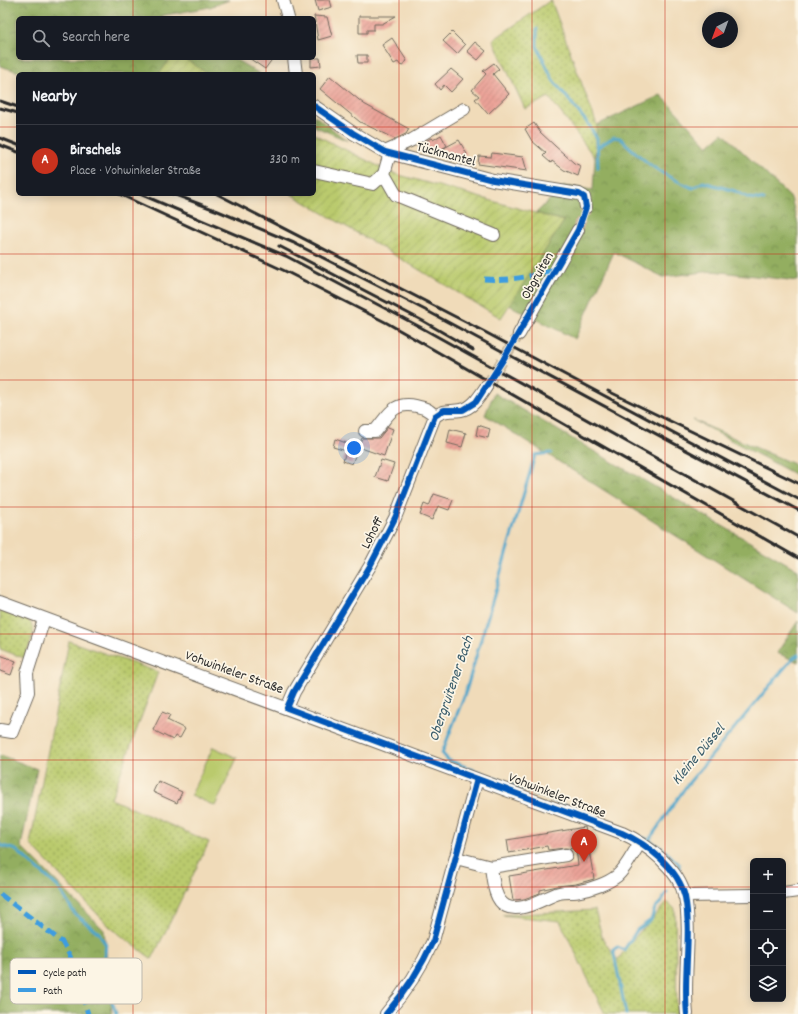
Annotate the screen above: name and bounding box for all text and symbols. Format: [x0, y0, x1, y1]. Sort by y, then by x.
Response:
north arrow [702, 12, 738, 48]
search box [16, 16, 316, 60]
icon: search [30, 27, 52, 49]
text: Search here [62, 27, 130, 49]
text: Nearby [32, 86, 76, 110]
street label: Tückmantel [414, 138, 478, 173]
text: Birschels [70, 140, 121, 162]
text: A [41, 151, 49, 170]
text: 330 m [269, 151, 300, 170]
text: Place · Vohwinkeler Straße [70, 162, 201, 181]
street label: Obgruiten [516, 249, 560, 303]
your location [344, 438, 364, 458]
street label: Lohoff [356, 513, 390, 553]
water label: Obergruitener Bach [424, 632, 481, 745]
street label: Vohwinkeler Straße [182, 646, 286, 700]
water label: Kleine Düssel [667, 719, 732, 790]
street label: Vohwinkeler Straße [505, 768, 609, 824]
pin: A [571, 829, 597, 862]
map controls [750, 858, 786, 1002]
button: + [750, 858, 786, 894]
button: − [750, 894, 786, 930]
button: locate [750, 930, 786, 966]
legend [10, 958, 142, 1004]
text: Cycle path [43, 966, 87, 982]
button: layers [750, 966, 786, 1002]
text: Path [43, 984, 62, 1000]

